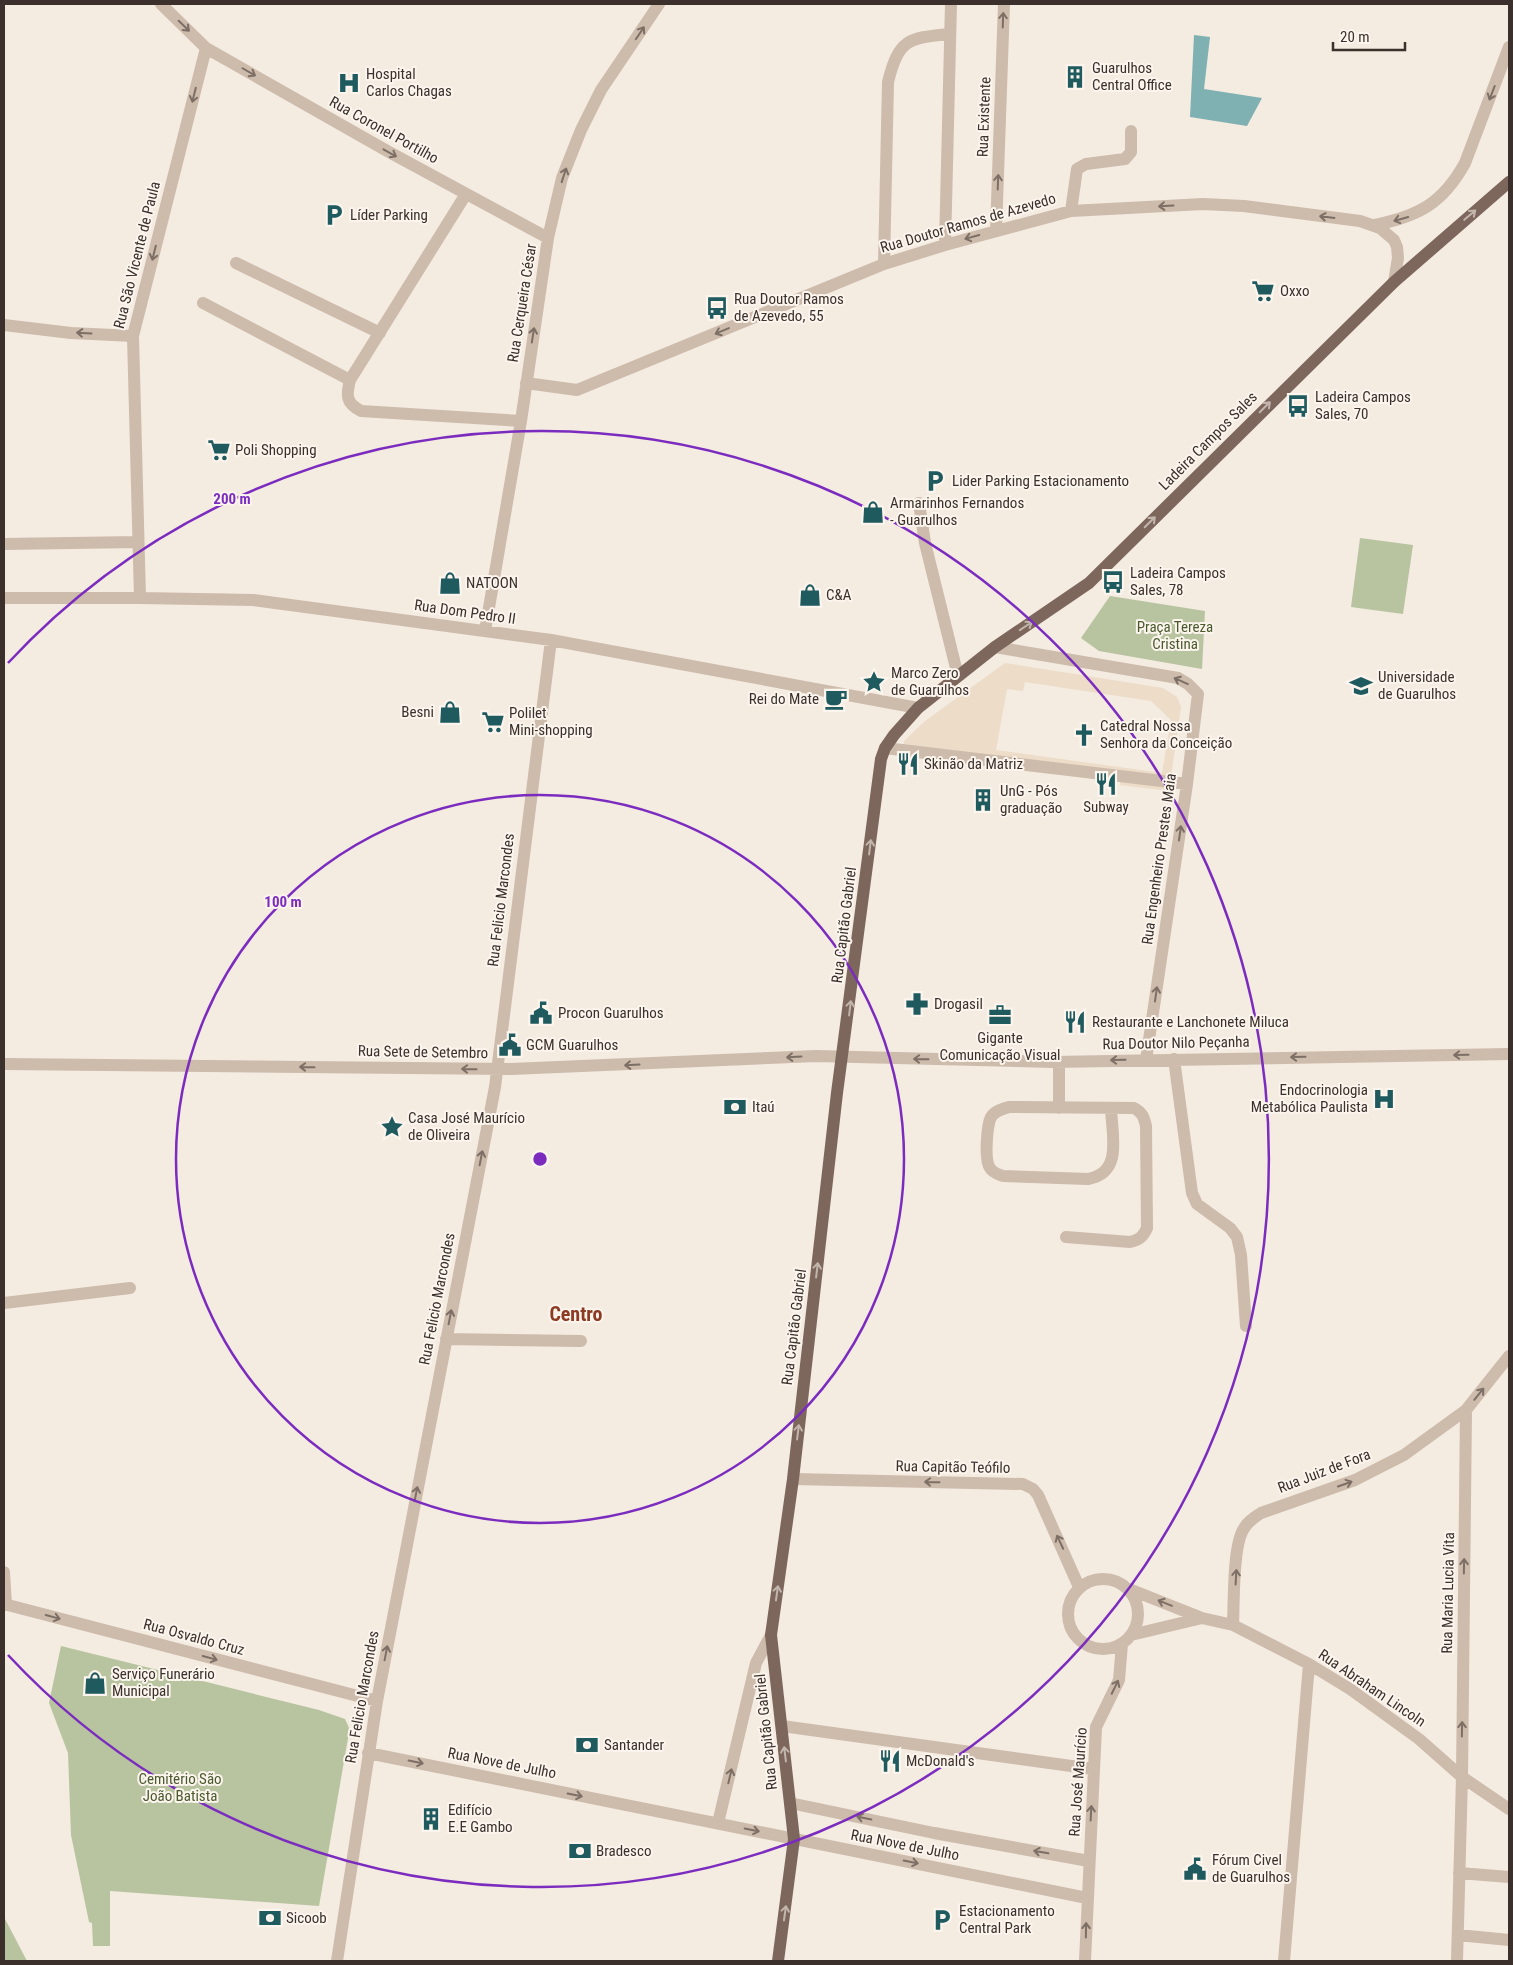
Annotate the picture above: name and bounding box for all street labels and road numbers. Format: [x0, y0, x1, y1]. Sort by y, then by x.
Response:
street label: Rua Existente [974, 77, 994, 157]
street label: Rua Coronel Portilho [326, 93, 442, 167]
street label: Rua São Vicente de Paula [110, 180, 164, 330]
street label: Rua Doutor Ramos de Azevedo [878, 189, 1058, 257]
street label: Rua Cerqueira César [504, 242, 540, 364]
street label: Ladeira Campos Sales [1155, 388, 1261, 494]
street label: Rua Dom Pedro II [413, 596, 517, 628]
street label: Rua Engenheiro Prestes Maia [1138, 772, 1180, 946]
street label: Rua Felicio Marcondes [484, 832, 518, 968]
street label: Rua Capitão Gabriel [828, 866, 860, 984]
street label: Rua Doutor Nilo Peçanha [1102, 1033, 1250, 1053]
street label: Rua Sete de Setembro [358, 1042, 488, 1062]
street label: Rua Felicio Marcondes [415, 1231, 459, 1367]
street label: Rua Capitão Gabriel [778, 1268, 810, 1386]
street label: Rua Juiz de Fora [1275, 1445, 1373, 1497]
street label: Rua Capitão Teófilo [896, 1457, 1010, 1477]
street label: Rua Maria Lucia Vita [1438, 1532, 1458, 1654]
street label: Rua Osvaldo Cruz [141, 1615, 247, 1659]
street label: Rua Felicio Marcondes [341, 1629, 383, 1765]
street label: Rua Abraham Lincoln [1315, 1645, 1429, 1731]
street label: Rua Capitão Gabriel [751, 1673, 781, 1791]
street label: Rua José Maurício [1065, 1727, 1091, 1837]
street label: Rua Nove de Julho [446, 1744, 558, 1782]
street label: Rua Nove de Julho [849, 1826, 961, 1864]

